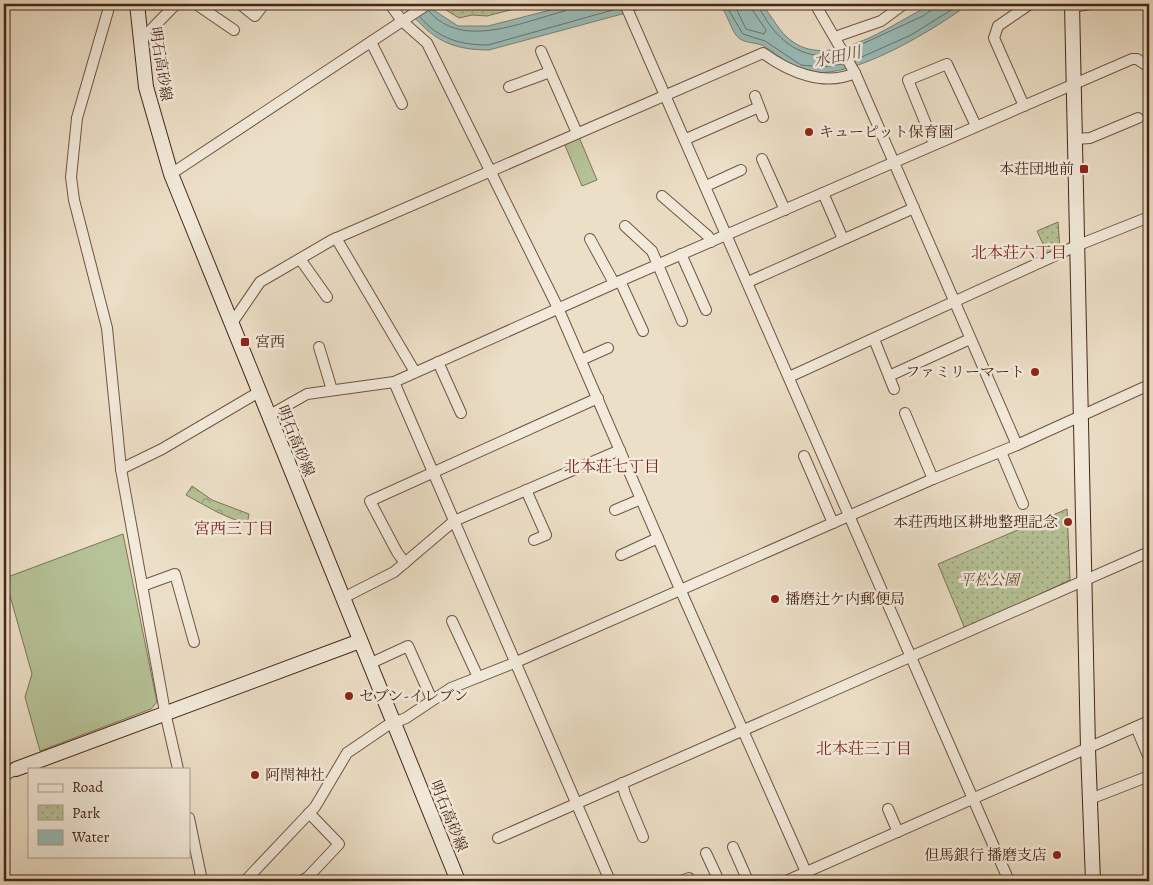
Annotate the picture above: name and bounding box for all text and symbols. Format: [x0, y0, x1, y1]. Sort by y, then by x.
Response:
street label: 明石高砂線 [145, 25, 177, 103]
water label: 水田川 [811, 41, 865, 73]
place label: キューピット保育園 [819, 122, 953, 142]
marker: キューピット保育園 [803, 126, 815, 138]
place label: 本荘団地前 [999, 159, 1074, 179]
marker: 本荘団地前 [1078, 163, 1090, 175]
district label: 北本荘六丁目 [971, 242, 1067, 264]
place label: 宮西 [255, 332, 285, 352]
marker: 宮西 [239, 336, 251, 348]
place label: ファミリーマート [905, 362, 1025, 382]
marker: ファミリーマート [1029, 366, 1041, 378]
street label: 明石高砂線 [273, 402, 319, 480]
district label: 北本荘七丁目 [564, 456, 660, 478]
place label: 本荘西地区耕地整理記念 [893, 512, 1058, 532]
marker: 本荘西地区耕地整理記念 [1062, 516, 1074, 528]
district label: 宮西三丁目 [194, 518, 274, 540]
park label: 平松公園 [959, 570, 1022, 590]
place label: 播磨辻ケ内郵便局 [785, 589, 905, 609]
marker: 播磨辻ケ内郵便局 [769, 593, 781, 605]
place label: セブン-イレブン [359, 686, 469, 706]
marker: セブン-イレブン [343, 690, 355, 702]
district label: 北本荘三丁目 [816, 738, 912, 760]
place label: 阿閇神社 [265, 765, 325, 785]
legend [28, 768, 190, 858]
marker: 阿閇神社 [249, 769, 261, 781]
text: Road [72, 777, 104, 797]
street label: 明石高砂線 [426, 777, 472, 855]
text: Park [72, 803, 101, 823]
text: Water [71, 827, 109, 847]
place label: 但馬銀行 播磨支店 [924, 845, 1047, 865]
marker: 但馬銀行 播磨支店 [1051, 849, 1063, 861]

